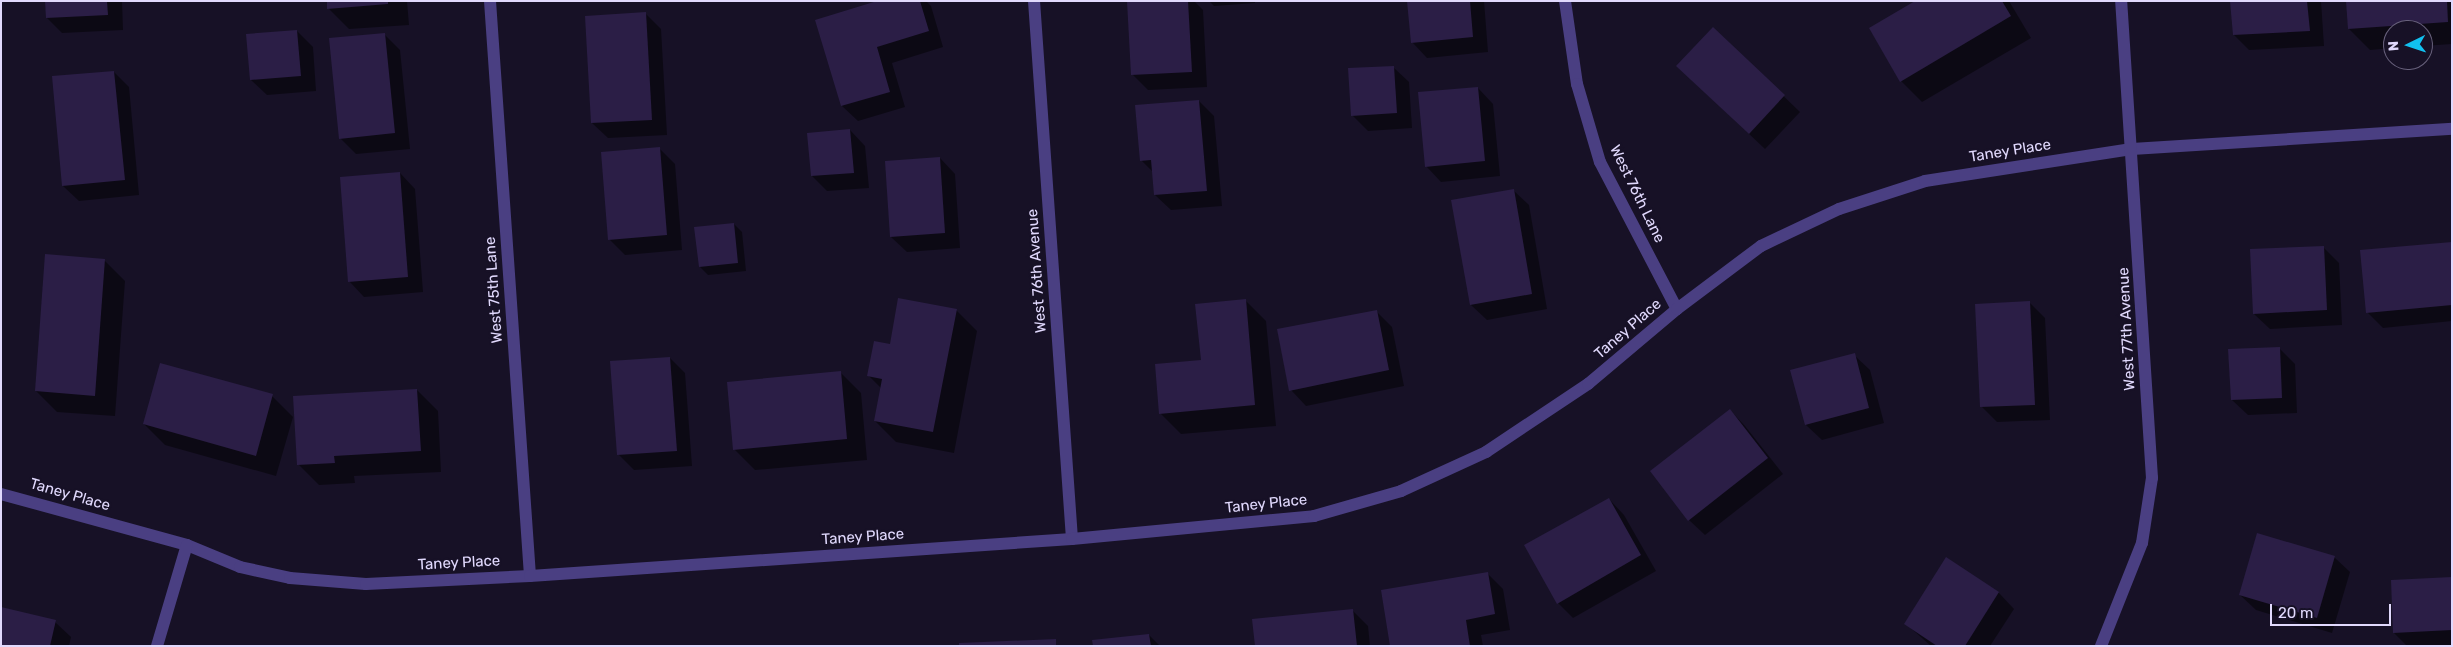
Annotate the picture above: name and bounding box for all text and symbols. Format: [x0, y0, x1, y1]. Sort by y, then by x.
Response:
north arrow [2383, 20, 2433, 70]
text: N [2385, 40, 2402, 52]
street label: Taney Place [1968, 136, 2052, 166]
street label: West 76th Lane [1606, 142, 1668, 246]
street label: West 76th Avenue [1024, 208, 1050, 334]
street label: West 75th Lane [481, 236, 507, 344]
street label: West 77th Avenue [2115, 267, 2139, 391]
street label: Taney Place [1591, 295, 1665, 363]
street label: Taney Place [28, 475, 112, 515]
street label: Taney Place [1224, 491, 1308, 517]
street label: Taney Place [821, 525, 905, 549]
street label: Taney Place [417, 552, 501, 574]
scale bar [2273, 594, 2394, 626]
text: 20 m [2278, 604, 2313, 622]

